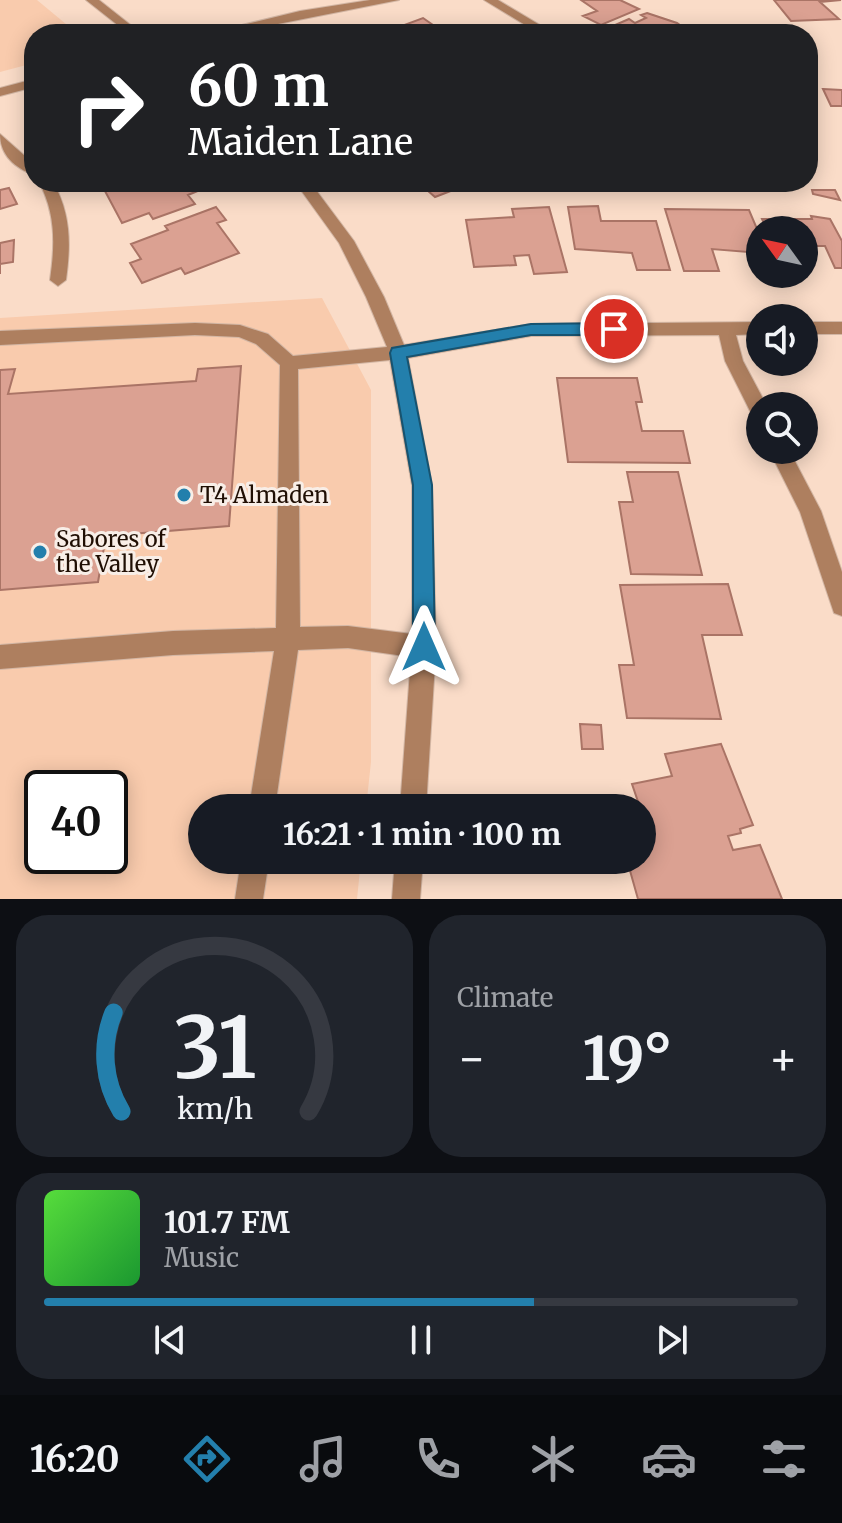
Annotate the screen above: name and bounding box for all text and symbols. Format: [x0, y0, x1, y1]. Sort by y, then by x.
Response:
text: 60 m [188, 51, 329, 121]
icon: right [56, 56, 160, 160]
text: Maiden Lane [188, 120, 413, 165]
north arrow [746, 216, 818, 288]
map controls [746, 216, 818, 464]
pin [580, 295, 648, 363]
button: sound [746, 304, 818, 376]
icon: arrive [592, 307, 636, 351]
button: search [746, 392, 818, 464]
place label: T4 Almaden [200, 481, 329, 509]
marker: T4 Almaden [175, 486, 193, 504]
place label: Sabores of the Valley [56, 525, 167, 578]
marker: Sabores of the Valley [31, 543, 49, 561]
position arrow [382, 605, 466, 689]
speed limit sign: 40 [24, 770, 128, 874]
text: 16:21 · 1 min · 100 m [283, 815, 561, 853]
text: Climate [457, 981, 553, 1014]
text: 31 [173, 996, 256, 1101]
text: 19° [583, 1021, 673, 1096]
text: − [457, 1031, 486, 1086]
text: + [769, 1031, 798, 1086]
text: km/h [177, 1091, 252, 1127]
text: 101.7 FM [164, 1203, 290, 1241]
text: Music [164, 1241, 239, 1274]
icon: previous [148, 1318, 192, 1362]
icon: pause [399, 1318, 443, 1362]
icon: next [650, 1318, 694, 1362]
icon: directions [179, 1431, 235, 1487]
icon: music [295, 1431, 351, 1487]
icon: phone [410, 1431, 466, 1487]
icon: climate [525, 1431, 581, 1487]
icon: car [641, 1431, 697, 1487]
icon: filters [756, 1431, 812, 1487]
text: 16:20 [30, 1437, 120, 1482]

